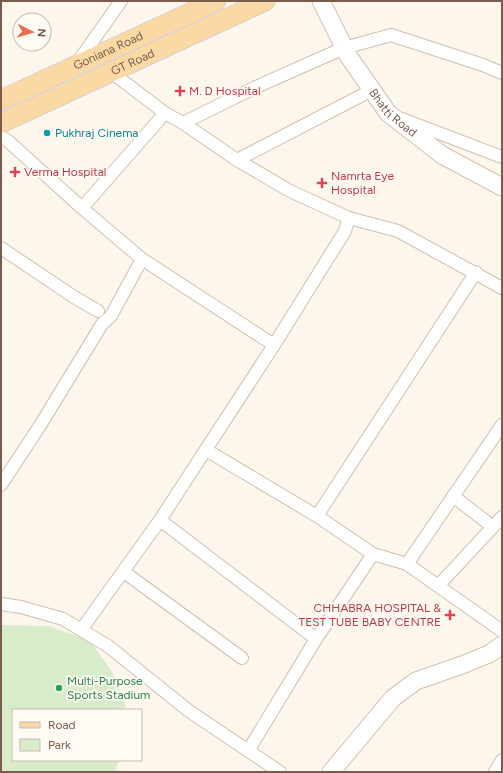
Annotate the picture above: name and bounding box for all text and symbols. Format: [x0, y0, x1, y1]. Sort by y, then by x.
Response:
north arrow [12, 12, 52, 52]
text: N [35, 28, 48, 38]
street label: Goniana Road [71, 29, 145, 73]
street label: GT Road [109, 46, 157, 78]
place label: M. D Hospital [189, 84, 261, 98]
marker: M. D Hospital [174, 85, 186, 97]
street label: Bhatti Road [366, 86, 420, 140]
place label: Pukhraj Cinema [55, 126, 139, 140]
marker: Pukhraj Cinema [42, 128, 52, 138]
place label: Verma Hospital [24, 165, 106, 179]
marker: Verma Hospital [9, 166, 21, 178]
place label: Namrta Eye Hospital [331, 169, 395, 197]
marker: Namrta Eye Hospital [316, 177, 328, 189]
place label: CHHABRA HOSPITAL & TEST TUBE BABY CENTRE [299, 601, 441, 629]
marker: CHHABRA HOSPITAL & TEST TUBE BABY CENTRE [444, 609, 456, 621]
place label: Multi-Purpose Sports Stadium [67, 674, 150, 702]
marker: Multi-Purpose Sports Stadium [54, 683, 64, 693]
legend [12, 709, 142, 761]
text: Road [48, 718, 76, 732]
text: Park [48, 738, 71, 752]

